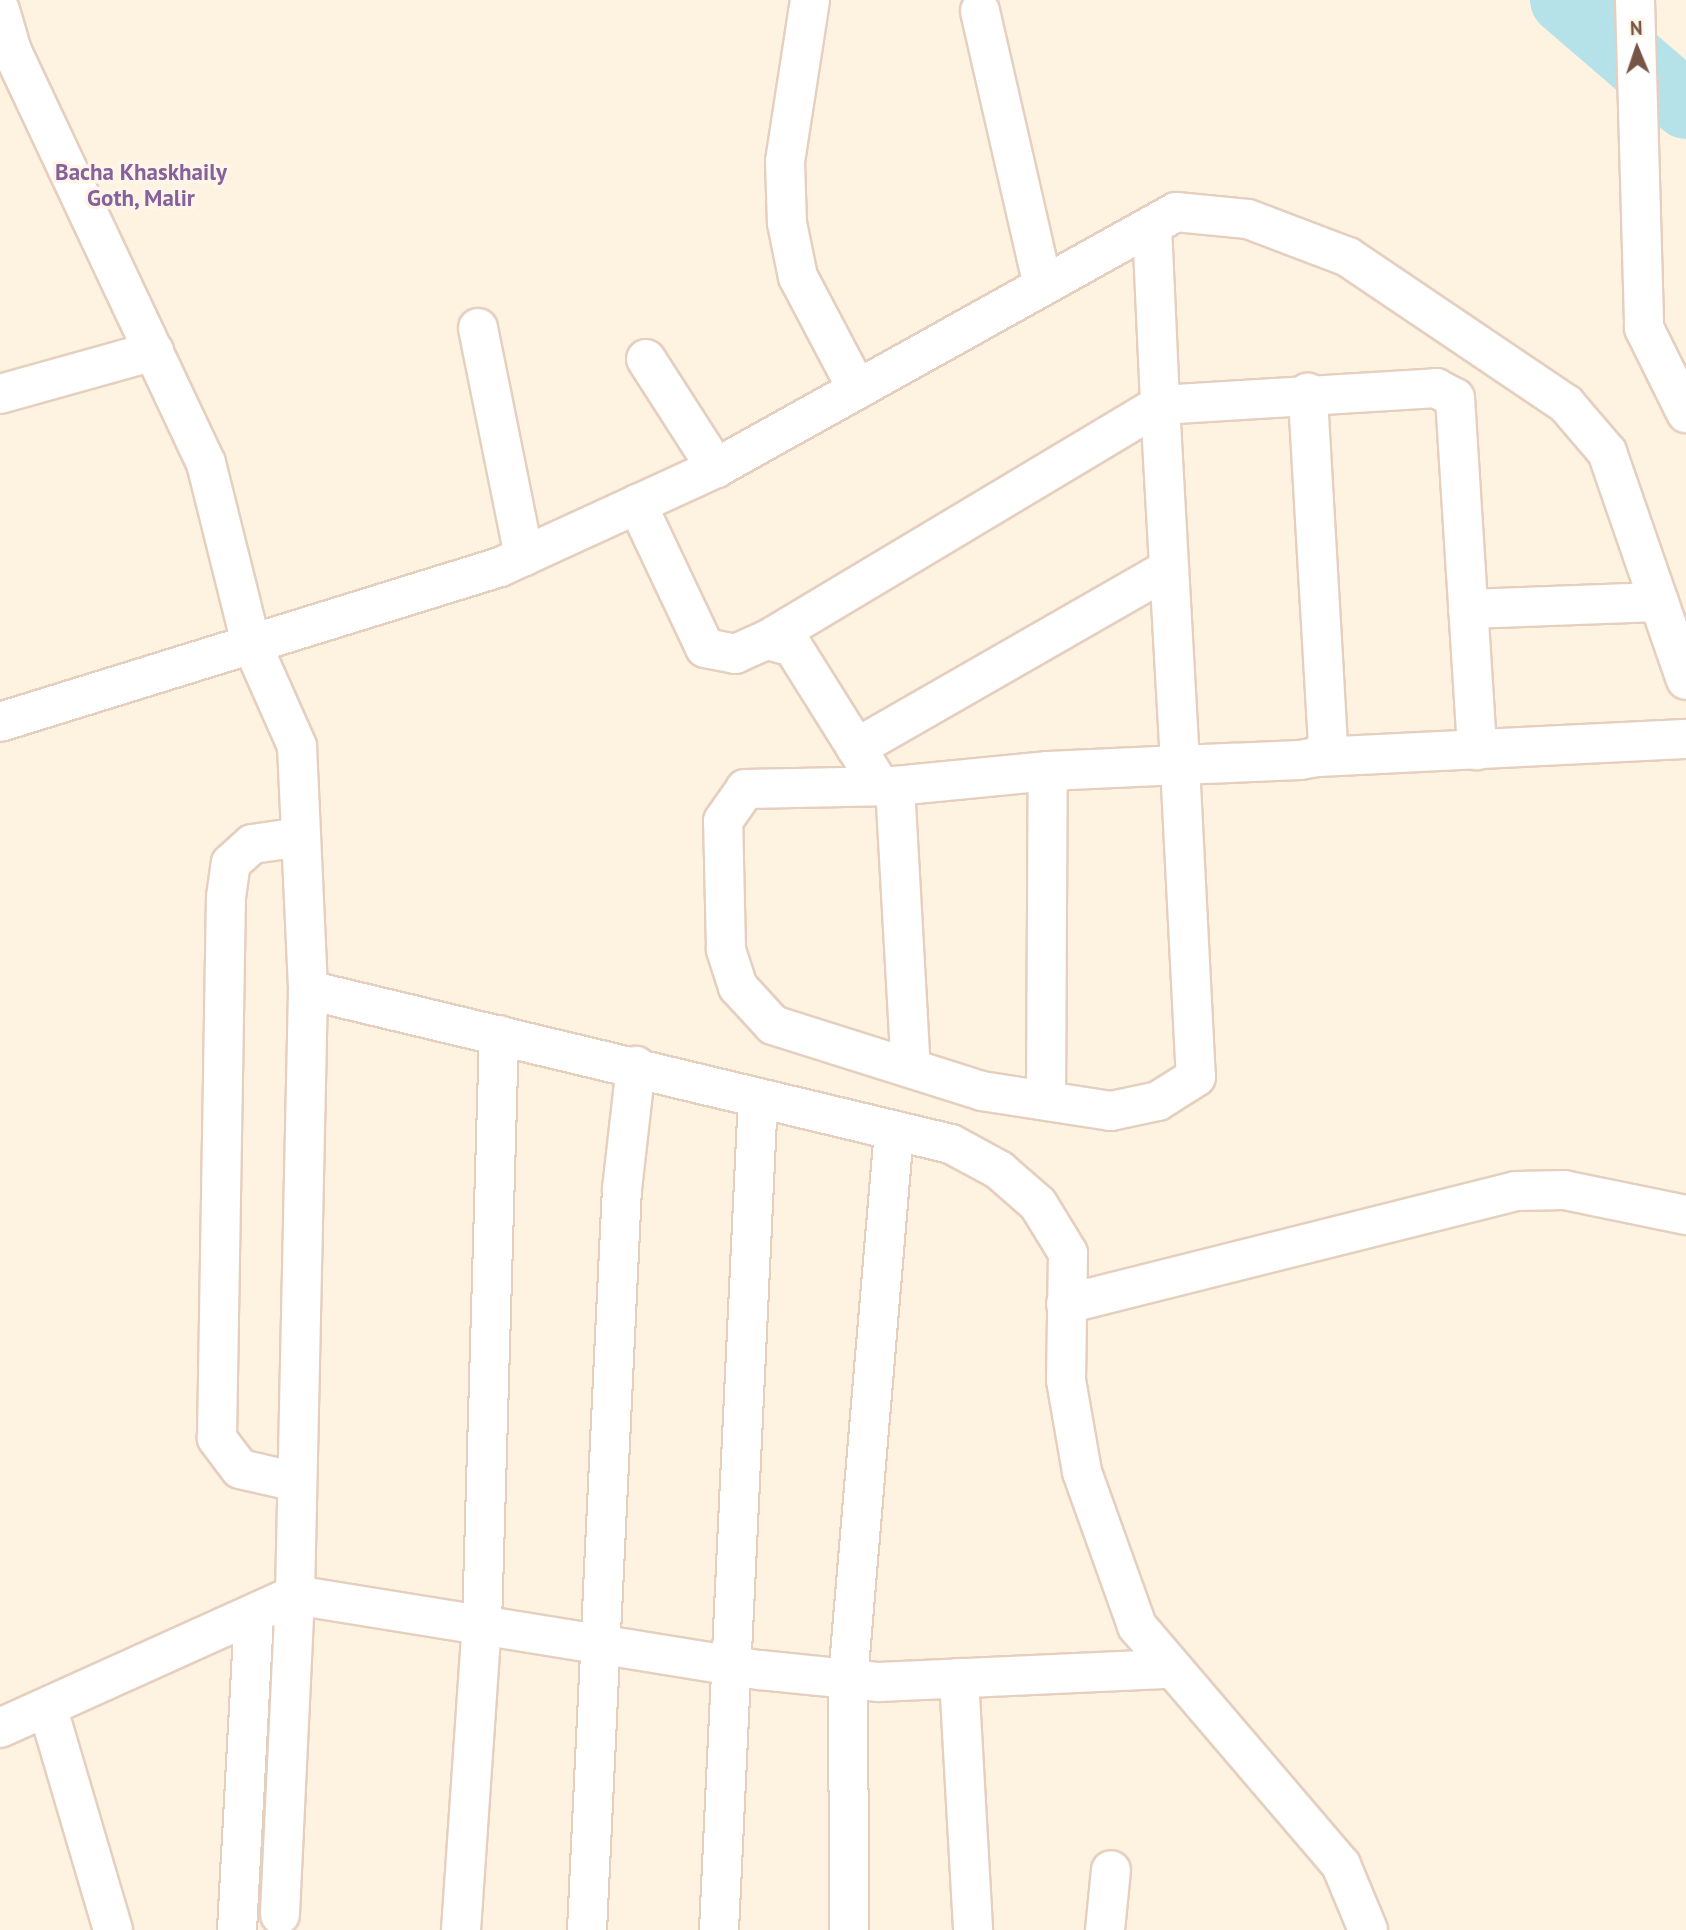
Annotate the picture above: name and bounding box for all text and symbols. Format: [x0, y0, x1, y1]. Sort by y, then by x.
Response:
north arrow [1602, 14, 1672, 84]
text: N [1630, 16, 1643, 40]
district label: Bacha Khaskhaily Goth, Malir [55, 158, 227, 212]

